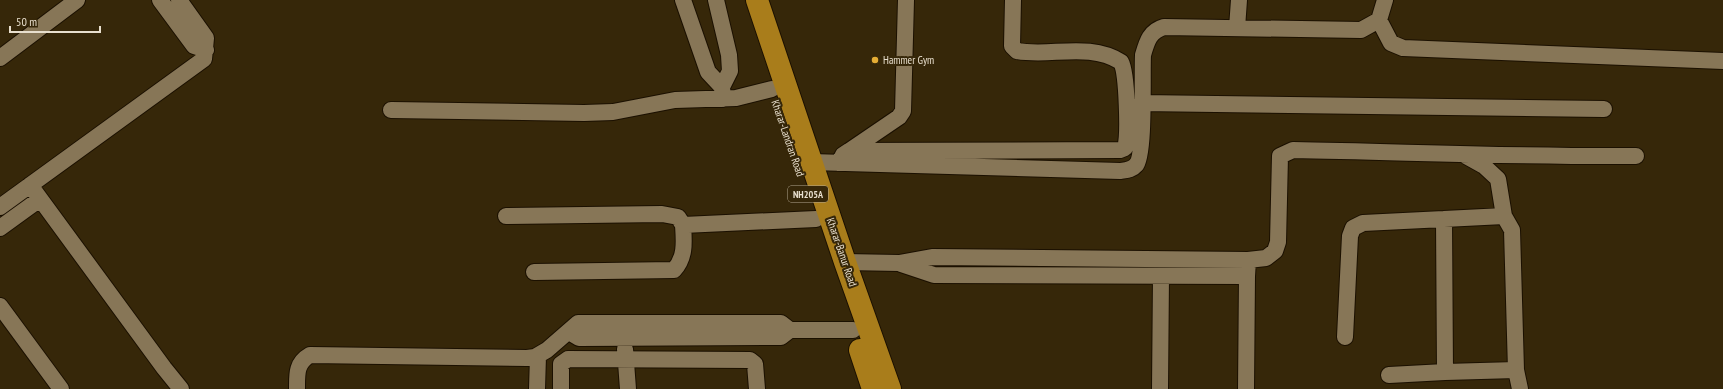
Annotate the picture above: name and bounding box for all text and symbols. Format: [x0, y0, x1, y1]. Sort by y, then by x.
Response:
scale bar [10, 8, 100, 34]
text: 50 m [16, 14, 37, 29]
place label: Hammer Gym [883, 53, 934, 67]
marker: Hammer Gym [870, 55, 880, 65]
street label: Kharar-Landran Road [768, 98, 808, 178]
road number: NH205A [788, 186, 828, 202]
street label: Kharar-Banur Road [824, 216, 860, 288]

